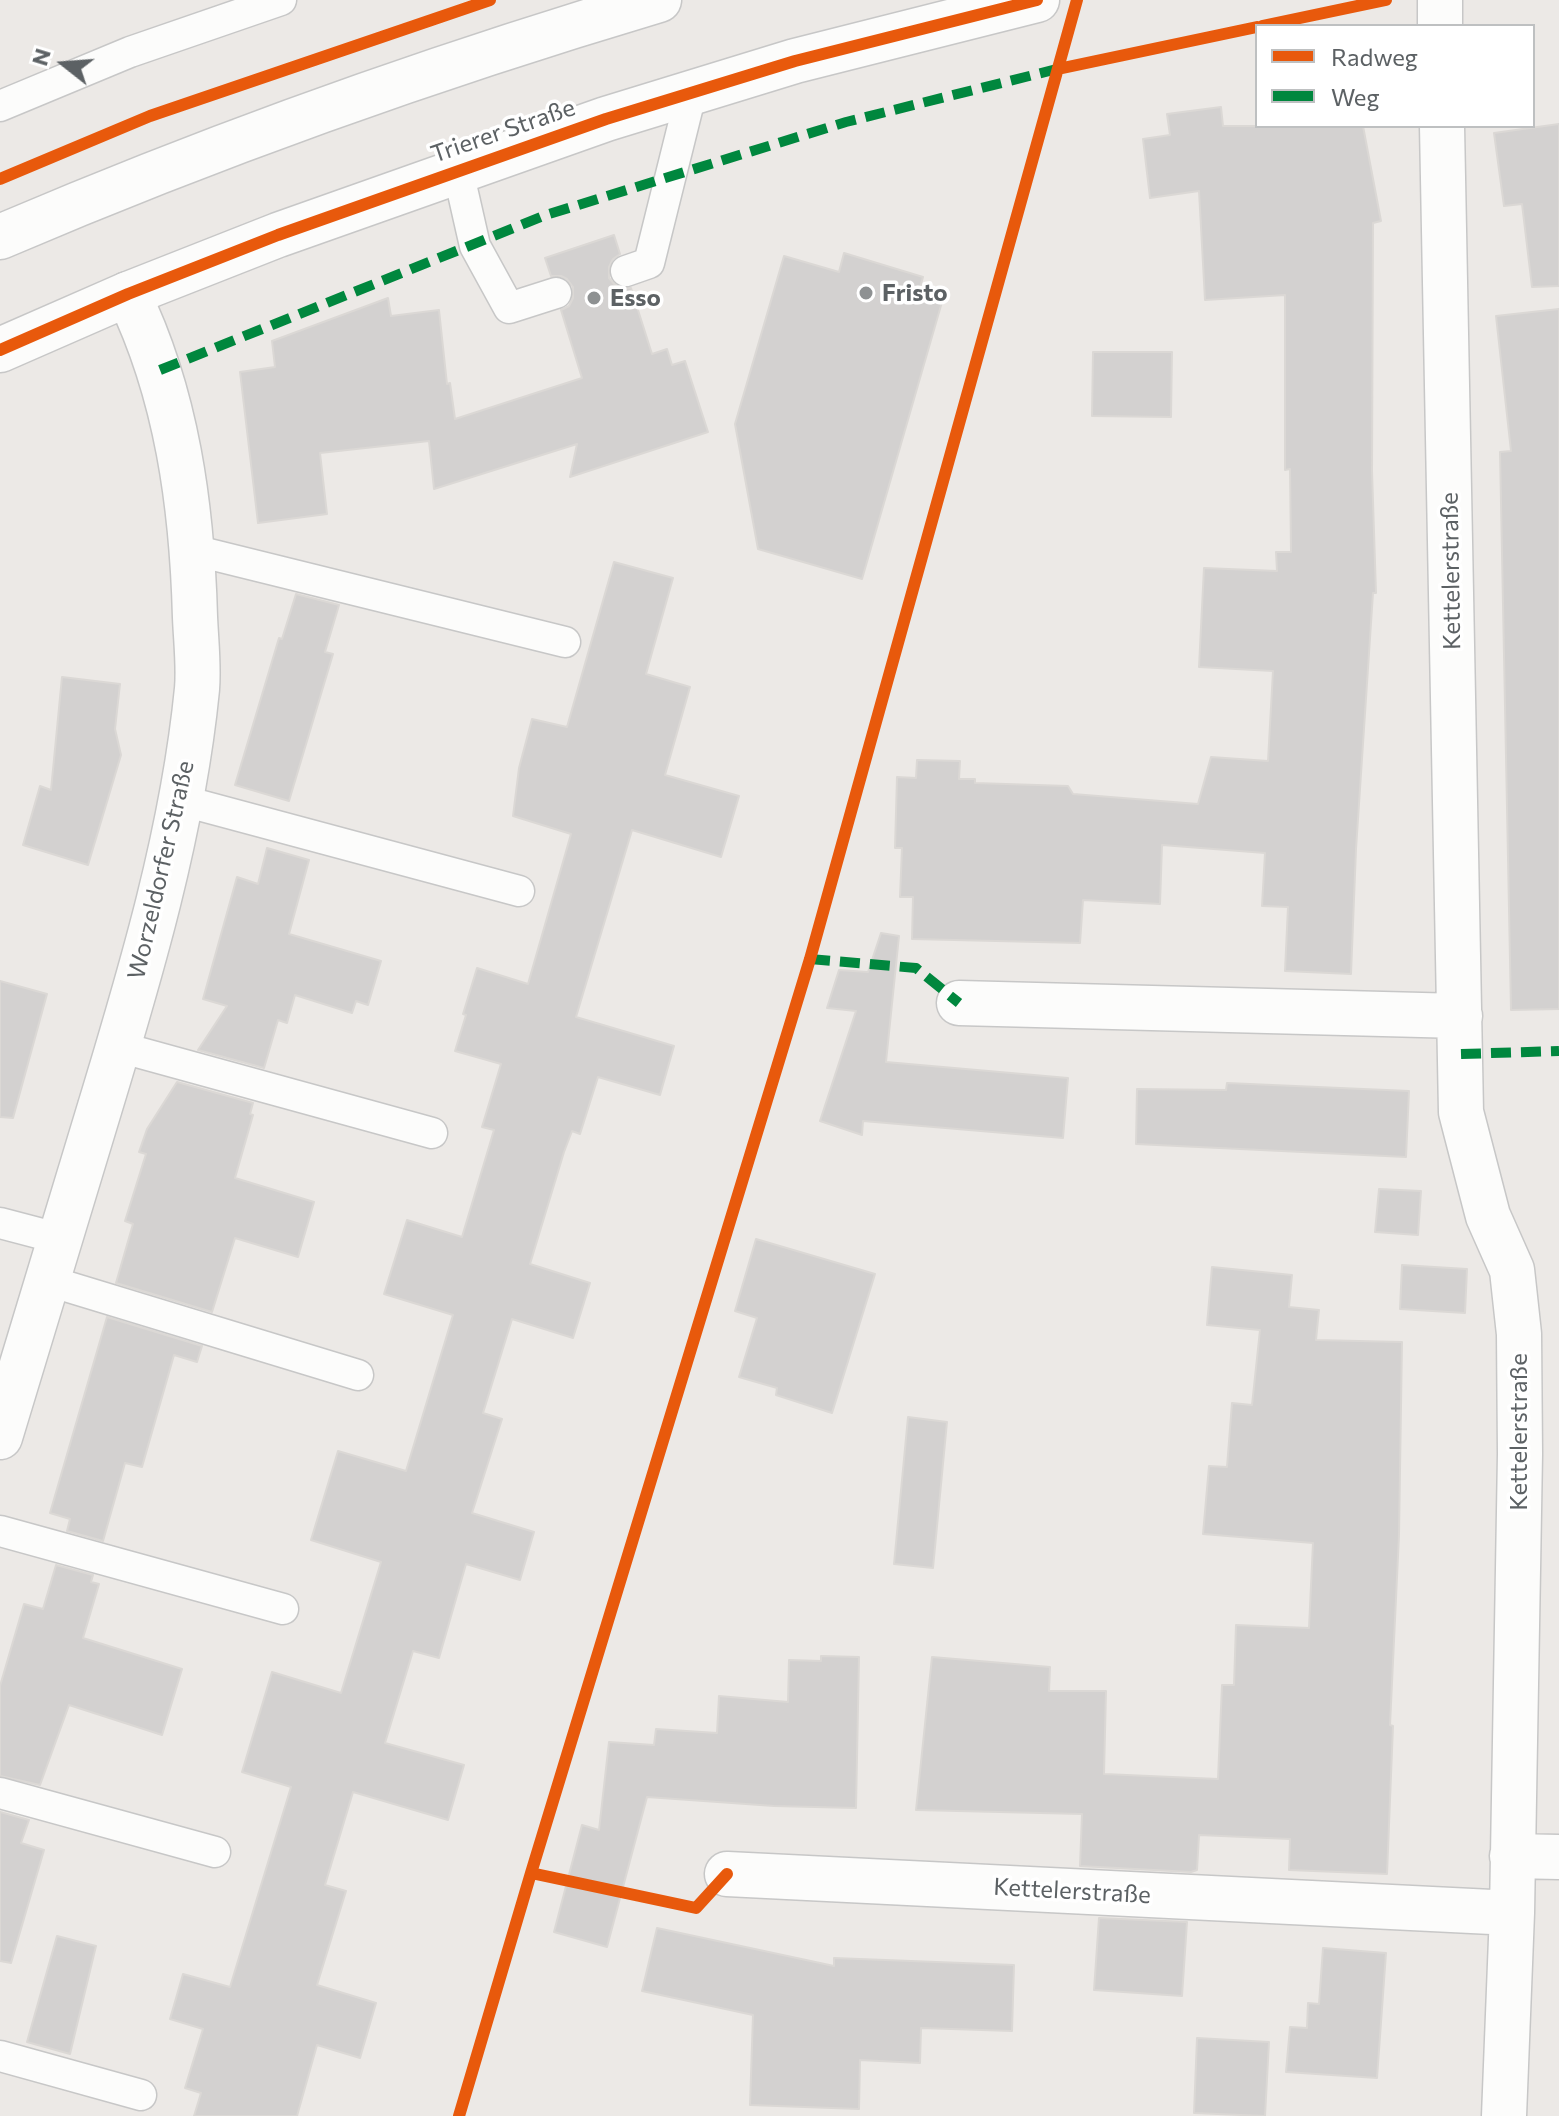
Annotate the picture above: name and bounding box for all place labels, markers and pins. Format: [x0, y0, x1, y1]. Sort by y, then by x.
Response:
place label: Fristo [882, 279, 948, 307]
place label: Esso [610, 284, 661, 312]
marker: Fristo [857, 284, 875, 302]
marker: Esso [585, 289, 603, 307]

